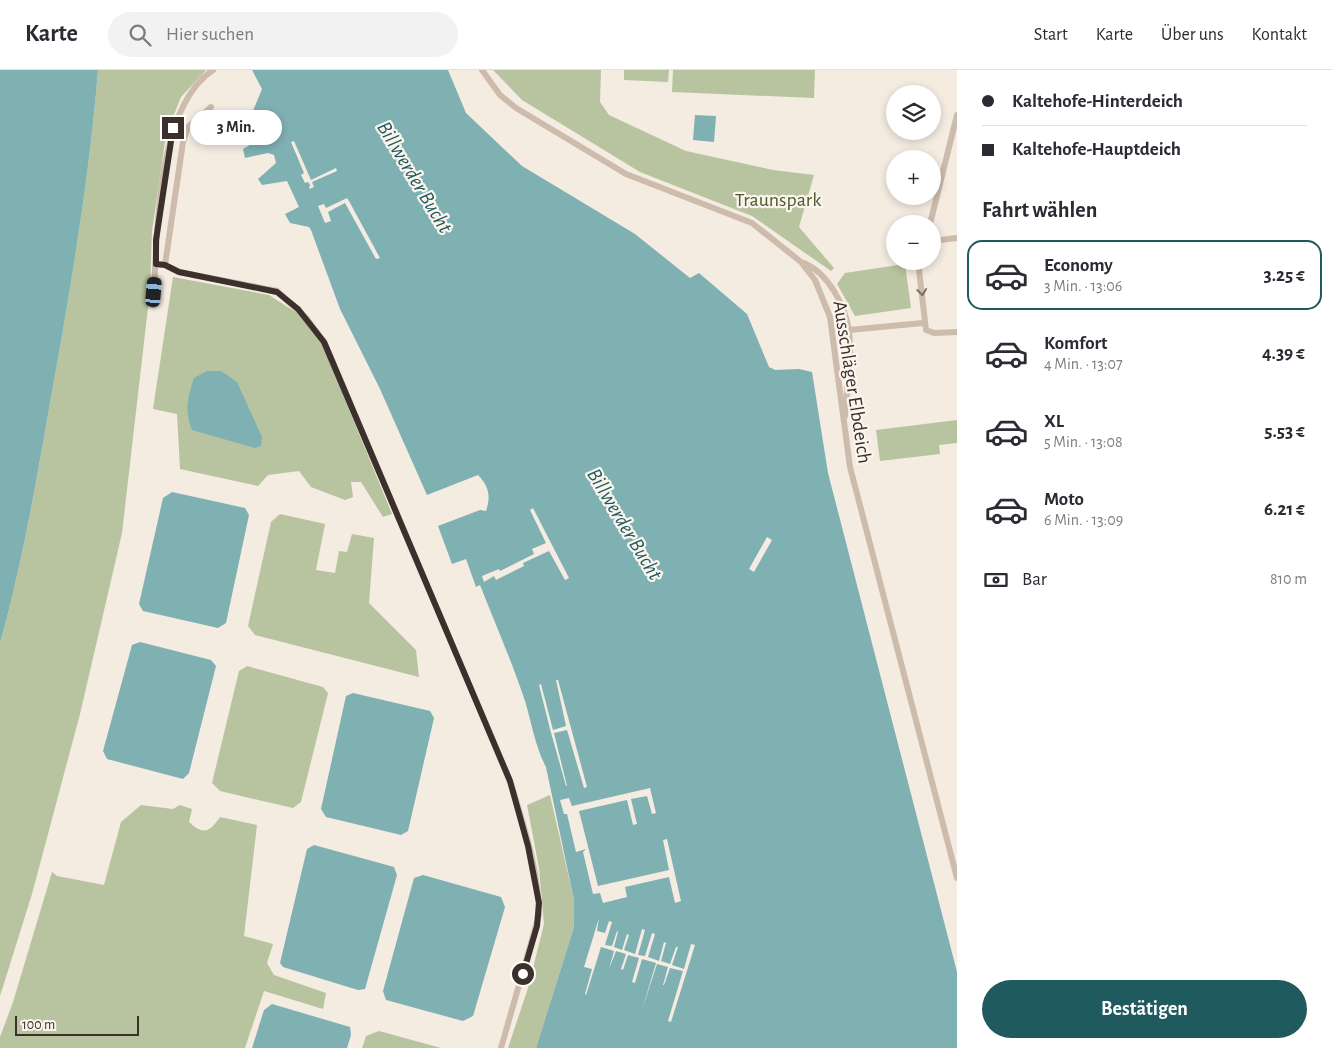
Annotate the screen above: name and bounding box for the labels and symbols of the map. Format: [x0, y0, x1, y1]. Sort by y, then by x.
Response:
callout: 3 Min. [190, 110, 283, 146]
route end [162, 117, 184, 139]
water label: Billwerder Bucht [373, 118, 456, 237]
park label: Traunspark [735, 190, 821, 210]
car [145, 276, 162, 308]
one-way arrow [916, 288, 927, 296]
street label: Ausschläger Elbdeich [829, 299, 875, 465]
water label: Billwerder Bucht [583, 465, 666, 584]
route start [512, 963, 534, 985]
scale bar [15, 1013, 139, 1036]

